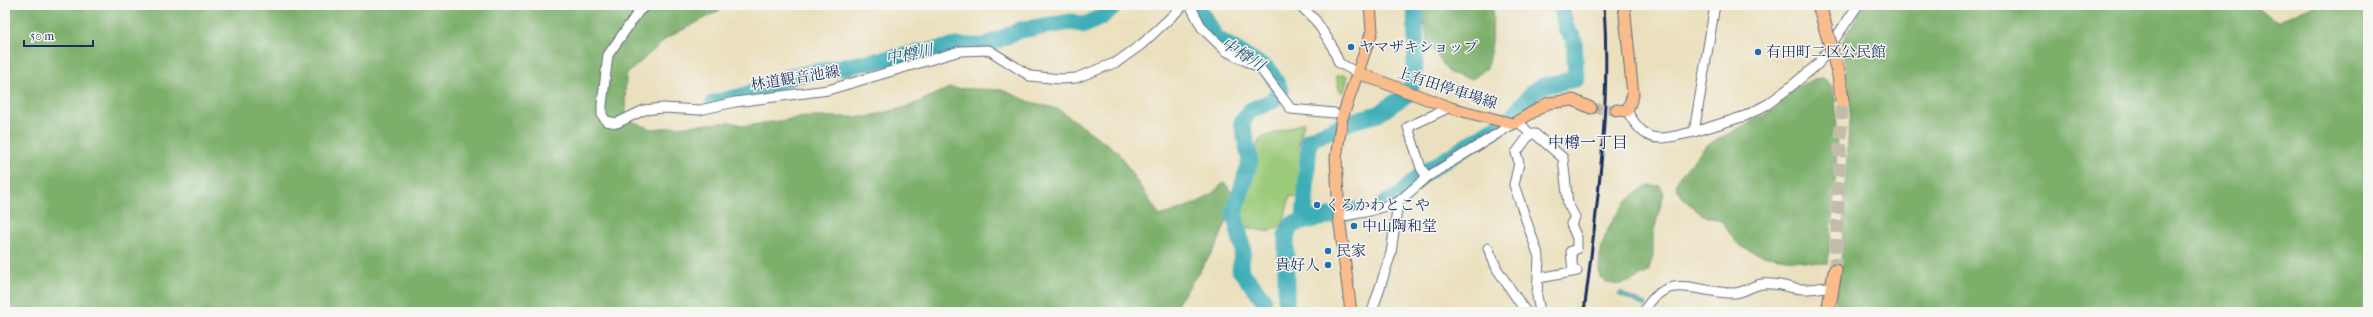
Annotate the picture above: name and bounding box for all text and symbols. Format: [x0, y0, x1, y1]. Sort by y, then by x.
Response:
scale bar [24, 22, 93, 48]
text: 50 m [30, 29, 54, 43]
water label: 中樽川 [1218, 33, 1270, 76]
place label: ヤマザキショップ [1359, 38, 1479, 56]
water label: 中樽川 [884, 40, 936, 68]
marker: ヤマザキショップ [1346, 42, 1356, 52]
place label: 有田町二区公民館 [1766, 43, 1886, 61]
marker: 有田町二区公民館 [1753, 47, 1763, 57]
street label: 林道観音池線 [749, 62, 841, 94]
street label: 上有田停車場線 [1394, 63, 1500, 113]
district label: 中樽一丁目 [1548, 133, 1628, 152]
place label: くろかわとこや [1325, 196, 1430, 214]
marker: くろかわとこや [1312, 200, 1322, 210]
place label: 中山陶和堂 [1362, 217, 1437, 235]
marker: 中山陶和堂 [1349, 221, 1359, 231]
place label: 民家 [1336, 242, 1366, 260]
marker: 民家 [1323, 246, 1333, 256]
place label: 貴好人 [1275, 256, 1320, 274]
marker: 貴好人 [1323, 260, 1333, 270]

